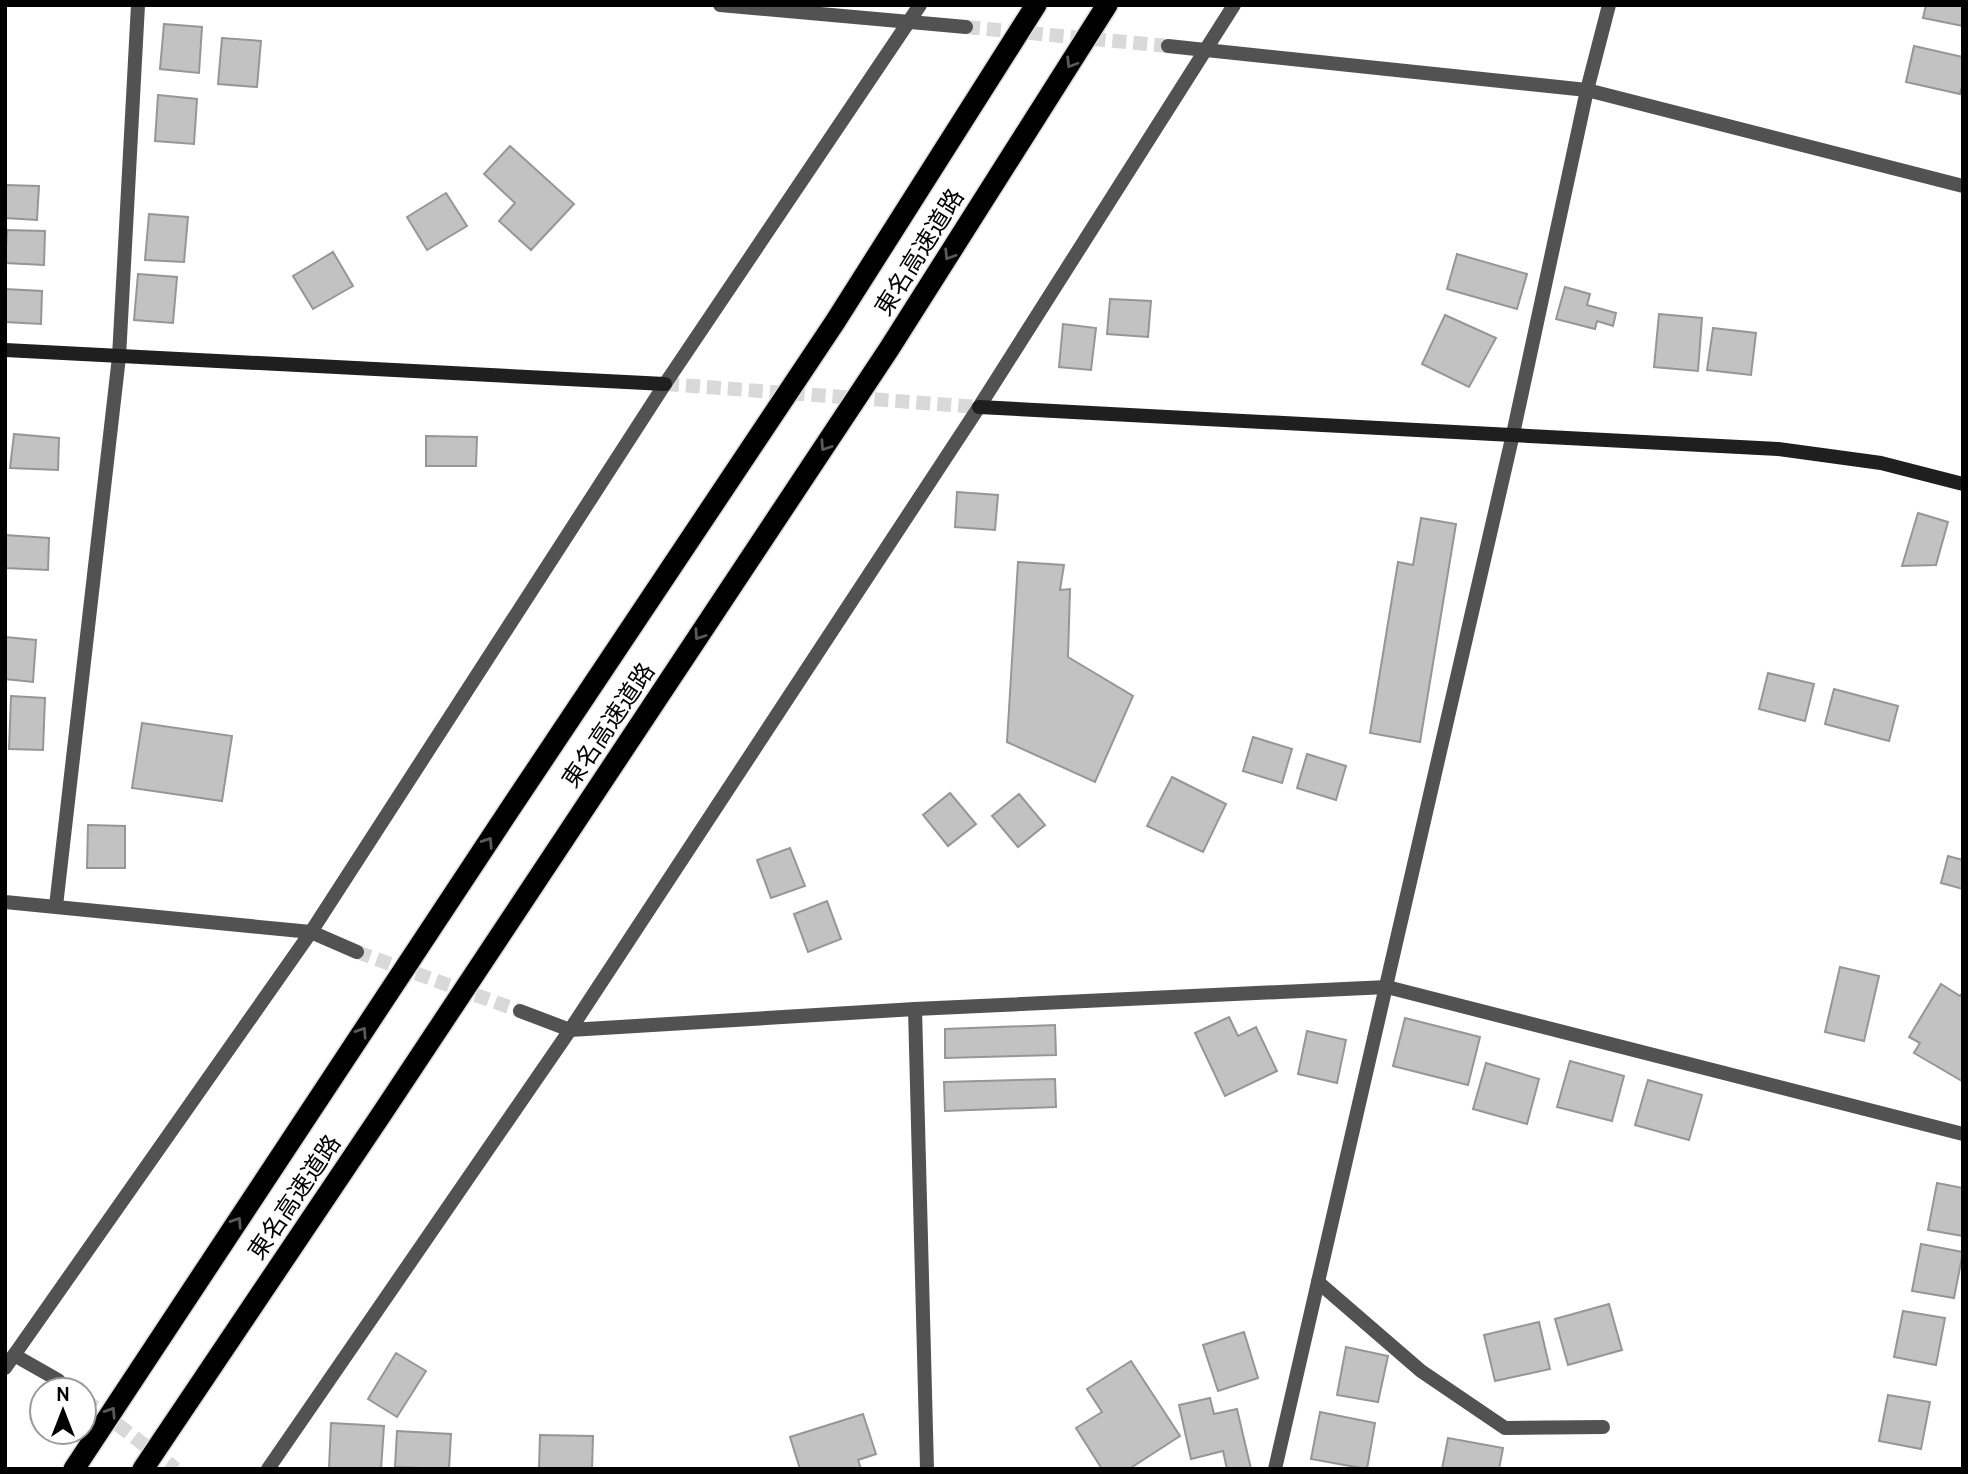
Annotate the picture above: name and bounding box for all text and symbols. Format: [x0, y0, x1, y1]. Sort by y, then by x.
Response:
one-way arrow [1066, 55, 1079, 68]
street label: 東名高速道路 [869, 183, 969, 321]
one-way arrow [944, 247, 957, 260]
one-way arrow [820, 438, 833, 451]
one-way arrow [695, 627, 707, 640]
street label: 東名高速道路 [556, 657, 660, 793]
one-way arrow [480, 837, 493, 850]
one-way arrow [354, 1027, 367, 1040]
street label: 東名高速道路 [242, 1129, 346, 1265]
one-way arrow [229, 1217, 241, 1230]
north arrow [28, 1376, 98, 1446]
text: N [56, 1383, 70, 1406]
one-way arrow [103, 1407, 116, 1420]

